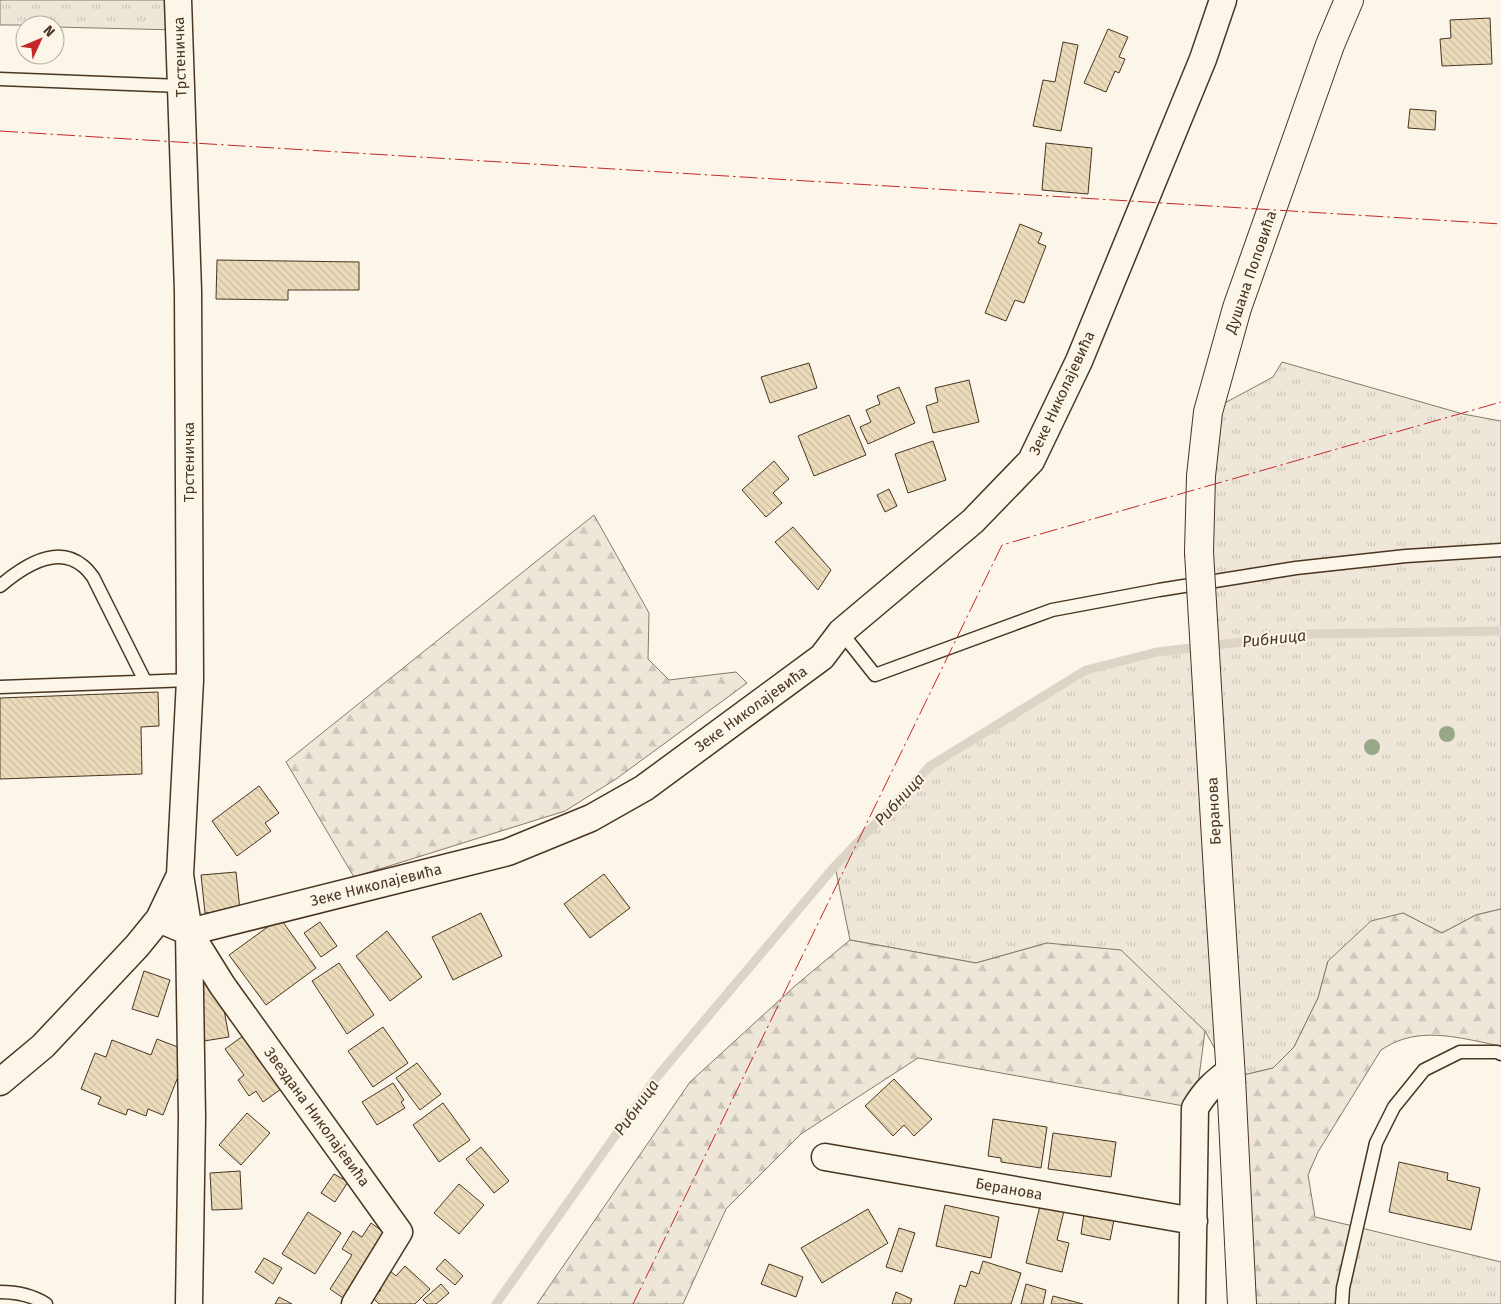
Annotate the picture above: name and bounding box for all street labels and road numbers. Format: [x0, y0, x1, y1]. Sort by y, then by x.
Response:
street label: Трстеничка [170, 17, 190, 97]
street label: Душана Поповића [1221, 208, 1280, 337]
street label: Зеке Николајевића [1025, 328, 1099, 458]
street label: Трстеничка [180, 422, 198, 502]
street label: Зеке Николајевића [691, 662, 811, 756]
street label: Беранова [1203, 777, 1225, 845]
street label: Зеке Николајевића [308, 860, 444, 910]
street label: Звездана Николајевића [260, 1044, 374, 1190]
street label: Беранова [974, 1174, 1044, 1204]

